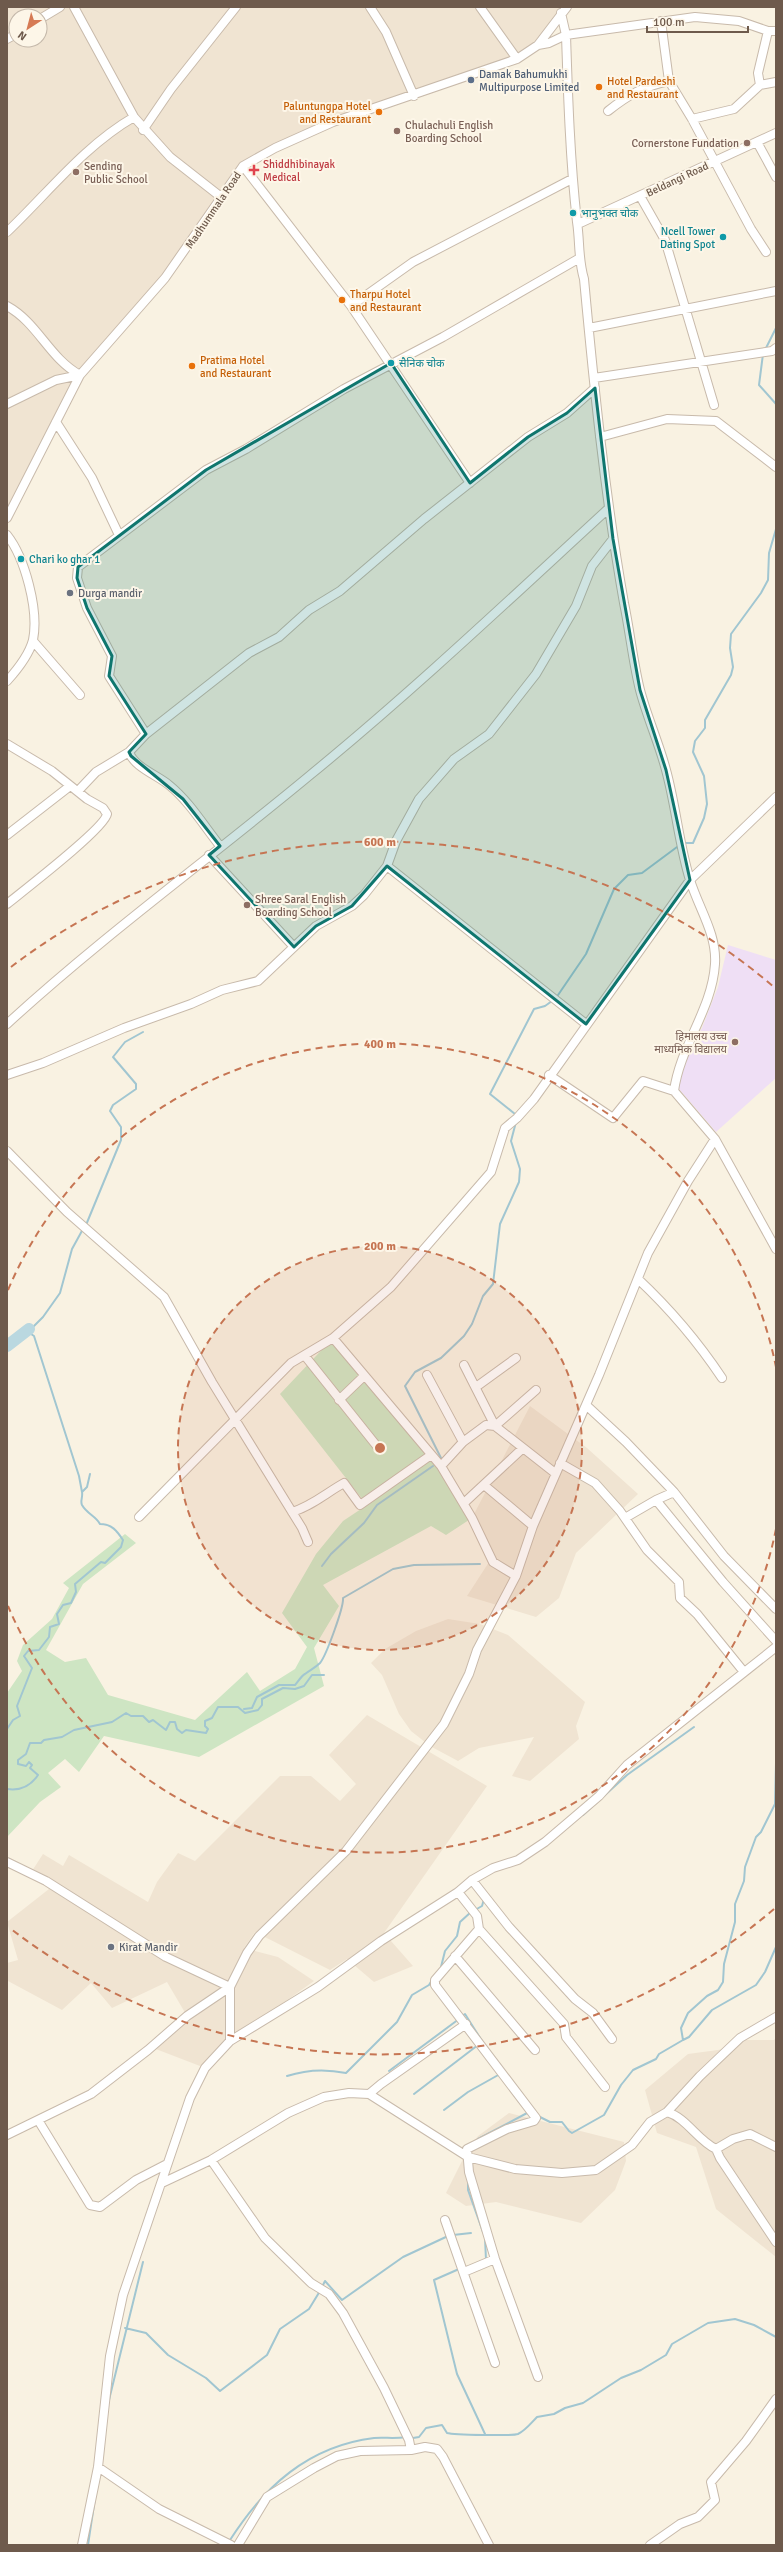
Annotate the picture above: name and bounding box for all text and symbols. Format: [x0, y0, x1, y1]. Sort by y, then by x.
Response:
north arrow [8, 8, 48, 48]
scale bar [647, 8, 748, 34]
text: 100 m [653, 15, 685, 30]
text: N [15, 28, 29, 43]
place label: Damak Bahumukhi Multipurpose Limited [479, 68, 580, 94]
marker: Damak Bahumukhi Multipurpose Limited [466, 75, 476, 85]
place label: Hotel Pardeshi and Restaurant [607, 75, 679, 101]
marker: Hotel Pardeshi and Restaurant [594, 82, 604, 92]
place label: Paluntungpa Hotel and Restaurant [283, 100, 371, 126]
marker: Paluntungpa Hotel and Restaurant [374, 107, 384, 117]
place label: Chulachuli English Boarding School [405, 119, 493, 145]
marker: Chulachuli English Boarding School [392, 126, 402, 136]
place label: Cornerstone Fundation [632, 137, 739, 150]
marker: Cornerstone Fundation [742, 138, 752, 148]
place label: Shiddhibinayak Medical [263, 158, 336, 184]
street label: Beldangi Road [644, 159, 711, 200]
place label: Sending Public School [84, 160, 148, 186]
marker: Shiddhibinayak Medical [248, 164, 260, 176]
marker: Sending Public School [71, 167, 81, 177]
street label: Madhummala Road [183, 169, 244, 251]
place label: भानुभक्त चोक [581, 207, 639, 220]
marker: भानुभक्त चोक [568, 208, 578, 218]
place label: Ncell Tower Dating Spot [660, 225, 715, 251]
marker: Ncell Tower Dating Spot [718, 232, 728, 242]
place label: Tharpu Hotel and Restaurant [350, 288, 422, 314]
marker: Tharpu Hotel and Restaurant [337, 295, 347, 305]
place label: Pratima Hotel and Restaurant [200, 354, 272, 380]
place label: सैनिक चोक [399, 357, 445, 370]
marker: सैनिक चोक [386, 358, 396, 368]
marker: Pratima Hotel and Restaurant [187, 361, 197, 371]
place label: Chari ko ghar 1 [29, 553, 100, 566]
marker: Chari ko ghar 1 [16, 554, 26, 564]
place label: Durga mandir [78, 587, 142, 600]
marker: Durga mandir [65, 588, 75, 598]
text: 600 m [364, 835, 396, 850]
place label: Shree Saral English Boarding School [255, 893, 346, 919]
marker: Shree Saral English Boarding School [242, 900, 252, 910]
place label: हिमालय उच्च माध्यमिक विद्यालय [654, 1030, 728, 1056]
text: 400 m [364, 1037, 396, 1052]
marker: हिमालय उच्च माध्यमिक विद्यालय [730, 1037, 740, 1047]
text: 200 m [364, 1239, 396, 1254]
centre of rings [373, 1441, 387, 1455]
place label: Kirat Mandir [119, 1941, 178, 1954]
marker: Kirat Mandir [106, 1942, 116, 1952]

